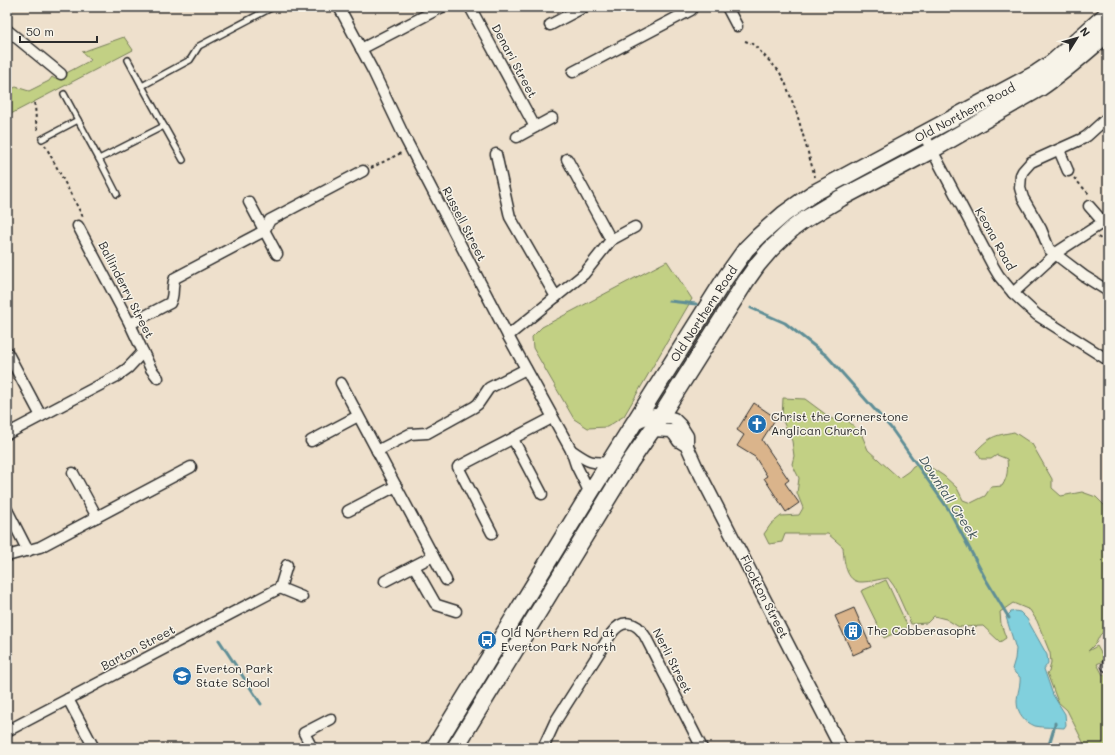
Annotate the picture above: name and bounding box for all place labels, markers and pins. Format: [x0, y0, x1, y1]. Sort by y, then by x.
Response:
place label: Christ the Cornerstone Anglican Church [771, 408, 908, 438]
church icon: Christ the Cornerstone Anglican Church [746, 413, 768, 435]
building icon: The Cobberasopht [842, 620, 864, 642]
place label: The Cobberasopht [867, 622, 976, 638]
place label: Old Northern Rd at Everton Park North [501, 624, 616, 654]
bus stop icon: Old Northern Rd at Everton Park North [476, 629, 498, 651]
place label: Everton Park State School [196, 660, 273, 690]
school or university icon: Everton Park State School [171, 665, 193, 687]

